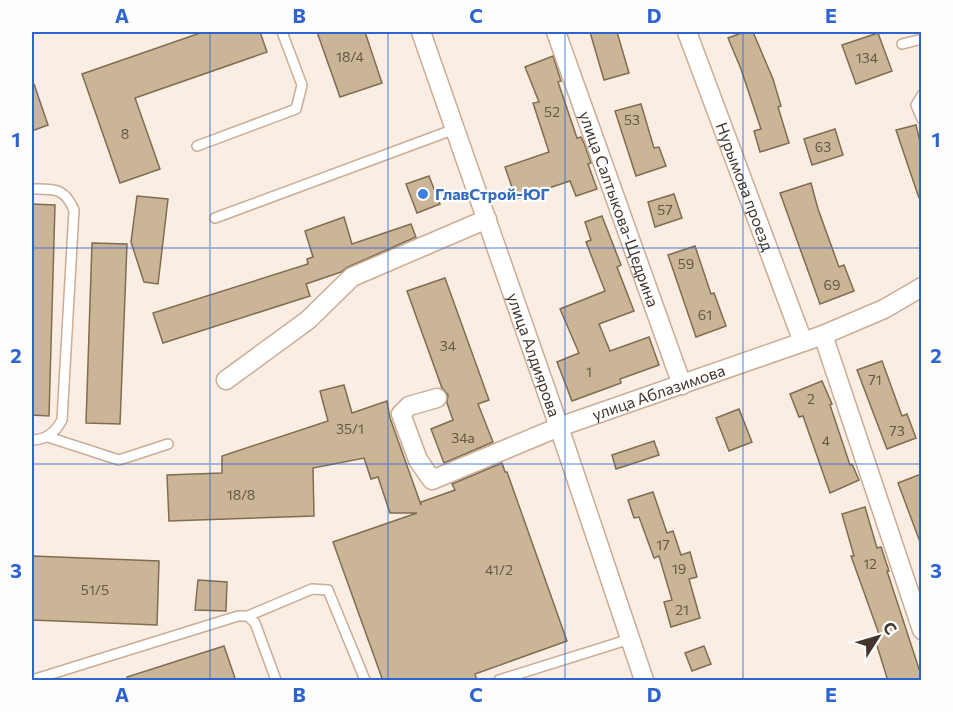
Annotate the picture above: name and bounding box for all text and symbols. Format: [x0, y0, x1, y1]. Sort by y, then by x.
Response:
text: A [115, 3, 129, 27]
text: B [292, 3, 306, 27]
text: C [469, 3, 483, 27]
text: D [647, 3, 661, 27]
text: E [825, 3, 837, 27]
house number: 18/4 [336, 48, 364, 65]
house number: 134 [856, 49, 879, 66]
house number: 52 [544, 103, 560, 120]
street label: улица Салтыкова-Щедрина [576, 108, 663, 309]
house number: 53 [624, 111, 640, 128]
street label: Нурымова проезд [713, 120, 778, 254]
house number: 8 [121, 125, 129, 142]
text: 1 [11, 127, 21, 151]
text: 1 [931, 127, 941, 151]
house number: 63 [815, 138, 831, 155]
place label: ГлавСтрой-ЮГ [435, 184, 550, 203]
marker: ГлавСтрой-ЮГ [416, 187, 430, 201]
house number: 57 [657, 201, 673, 218]
house number: 59 [678, 255, 694, 272]
house number: 69 [824, 276, 840, 293]
street label: улица Алдиярова [504, 290, 565, 419]
house number: 61 [698, 306, 712, 323]
house number: 34 [440, 337, 457, 354]
text: 2 [10, 343, 22, 367]
text: 2 [930, 343, 942, 367]
street label: улица Аблазимова [590, 360, 727, 424]
house number: 1 [586, 363, 592, 380]
house number: 71 [868, 371, 882, 388]
house number: 2 [807, 390, 815, 407]
house number: 35/1 [336, 420, 364, 437]
house number: 73 [889, 422, 905, 439]
house number: 34а [451, 429, 475, 446]
house number: 4 [822, 432, 831, 449]
house number: 18/8 [227, 486, 255, 503]
house number: 17 [656, 536, 670, 553]
house number: 12 [863, 555, 877, 572]
text: 3 [10, 558, 22, 582]
text: 3 [930, 558, 942, 582]
house number: 19 [672, 560, 686, 577]
house number: 41/2 [485, 561, 513, 578]
house number: 51/5 [81, 581, 109, 598]
house number: 21 [675, 601, 689, 618]
north arrow [848, 607, 908, 667]
text: С [880, 618, 901, 638]
text: A [115, 682, 129, 706]
text: B [292, 682, 306, 706]
text: C [469, 682, 483, 706]
text: D [647, 682, 661, 706]
text: E [825, 682, 837, 706]

